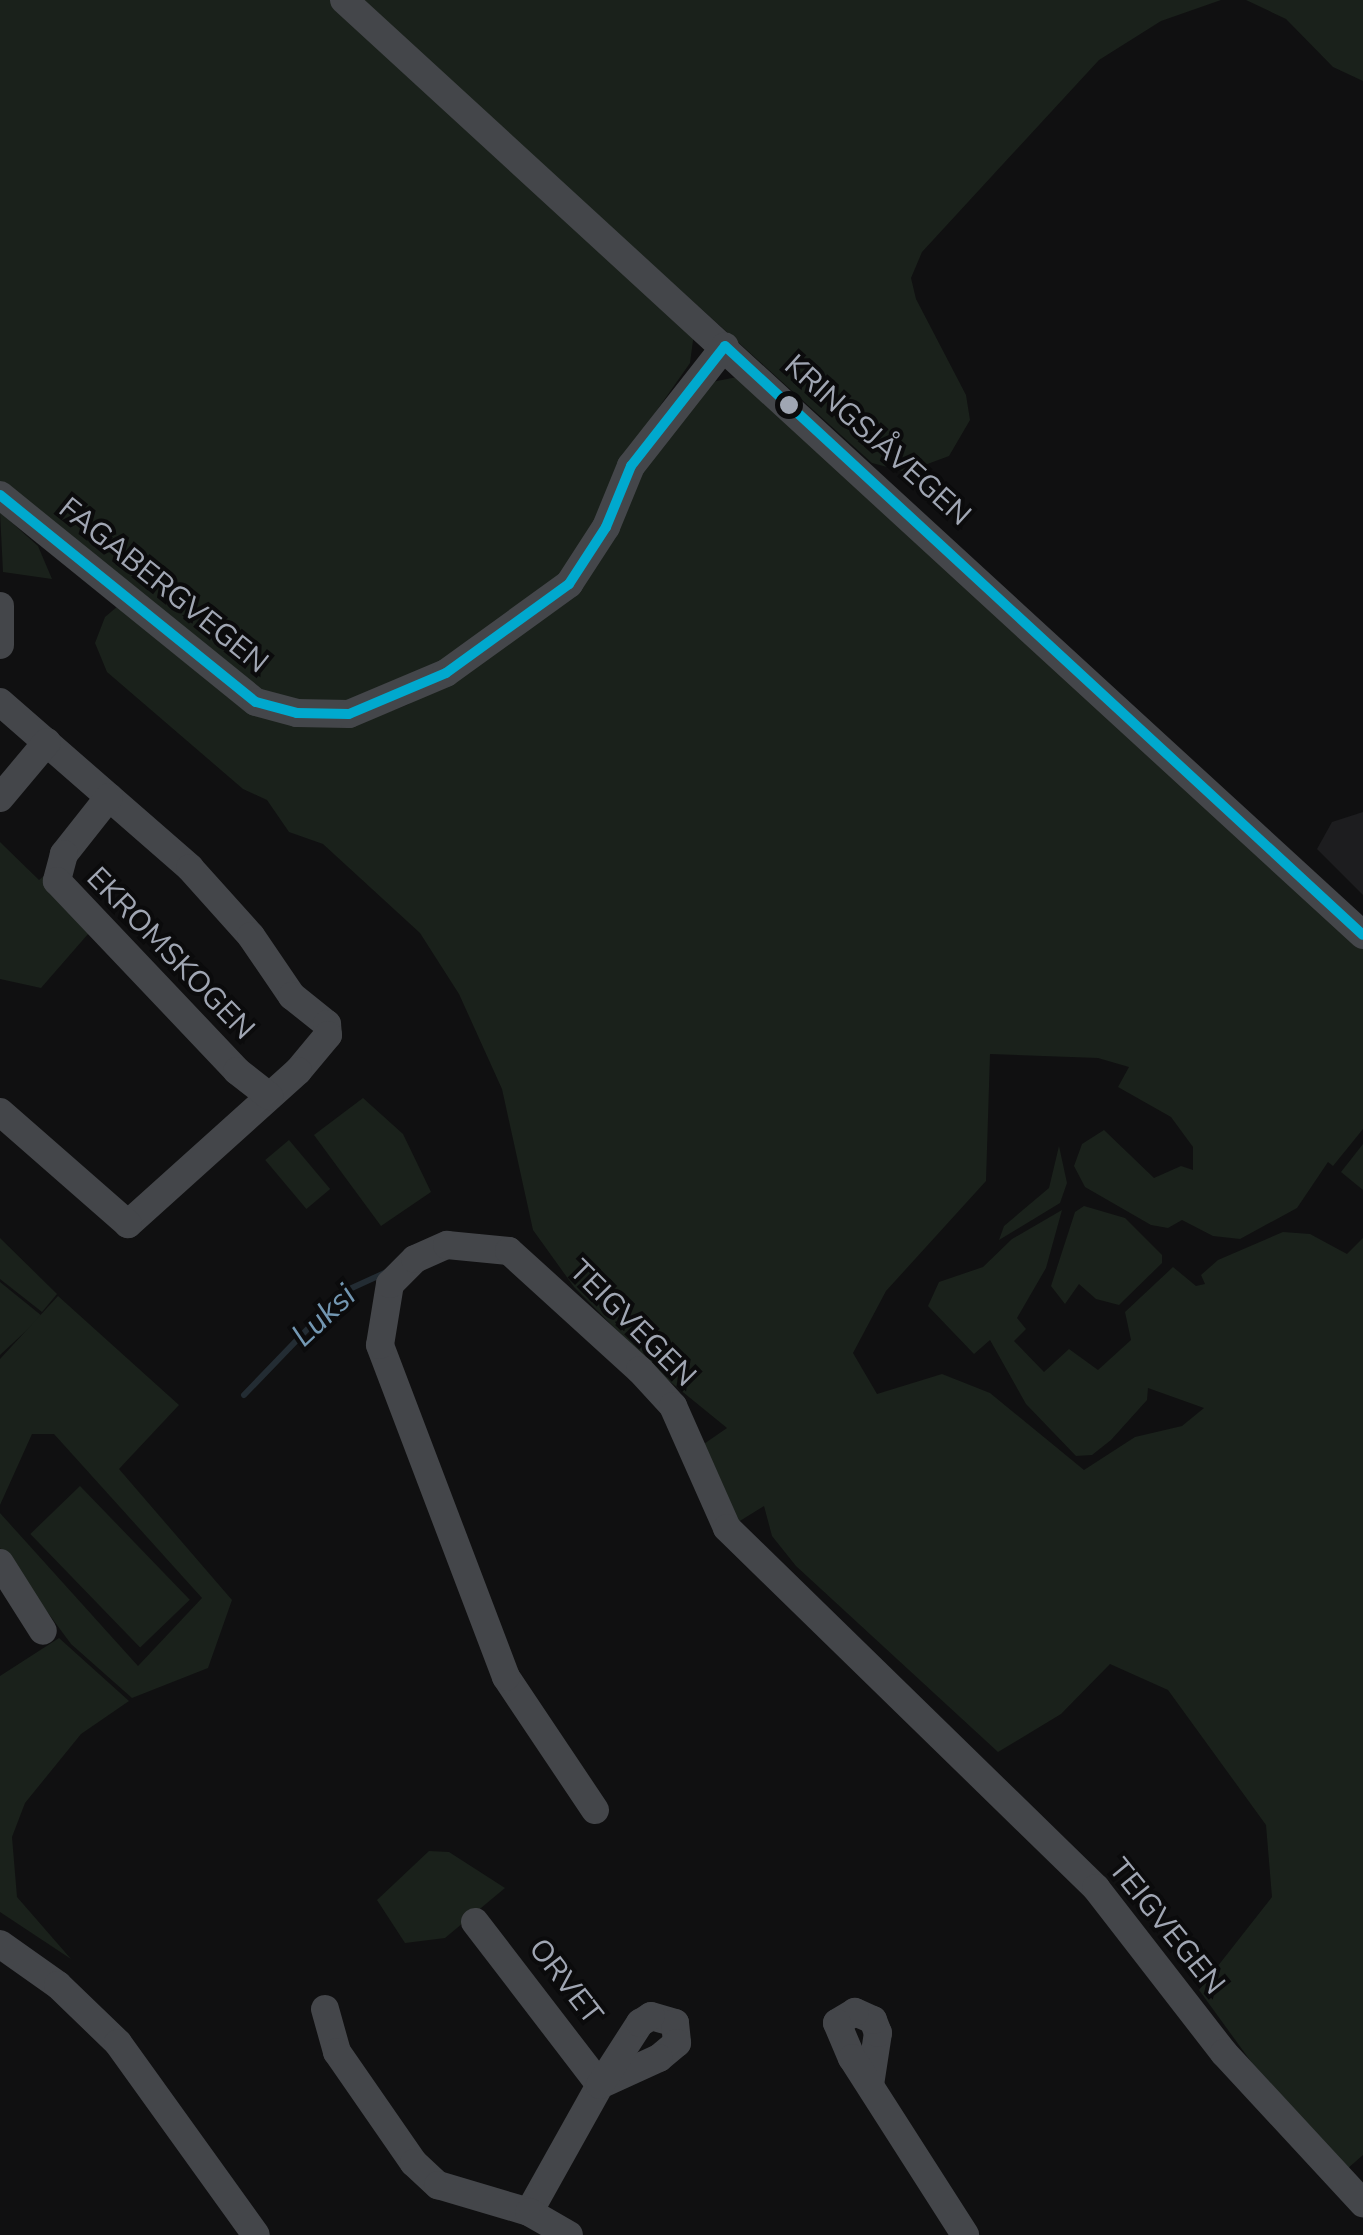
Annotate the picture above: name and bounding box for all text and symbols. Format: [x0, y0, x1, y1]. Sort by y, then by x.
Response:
street label: KRINGSJÅVEGEN [776, 348, 978, 534]
unlabelled marker [779, 395, 799, 415]
street label: FAGABERGVEGEN [51, 491, 275, 681]
street label: EKROMSKOGEN [79, 860, 261, 1048]
street label: TEIGVEGEN [561, 1253, 703, 1395]
water label: Luksi [284, 1277, 364, 1355]
street label: TEIGVEGEN [1100, 1852, 1232, 2002]
street label: ORVET [520, 1932, 610, 2032]

